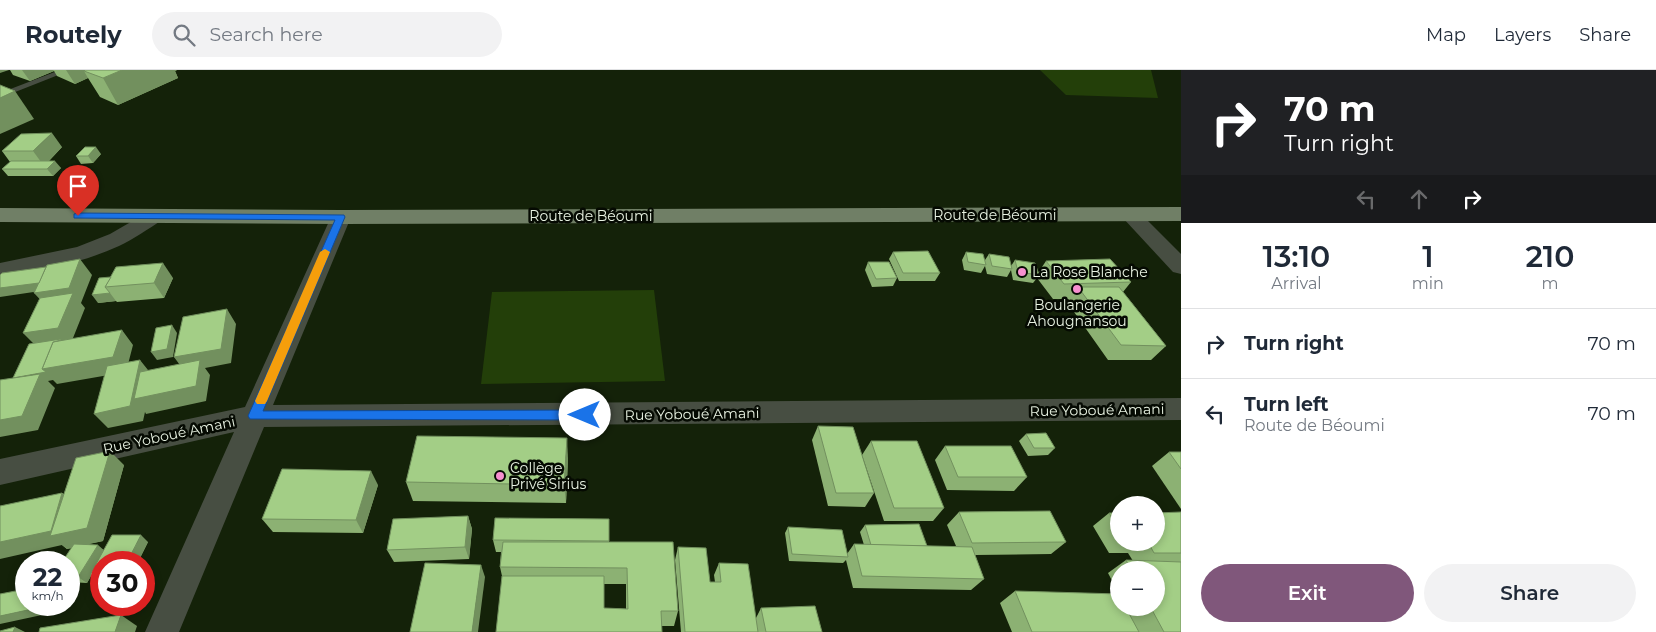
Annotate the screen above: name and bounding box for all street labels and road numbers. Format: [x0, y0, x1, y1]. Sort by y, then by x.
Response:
street label: Route de Béoumi [933, 206, 1057, 224]
street label: Route de Béoumi [529, 207, 653, 225]
street label: Rue Yoboué Amani [1030, 400, 1164, 420]
street label: Rue Yoboué Amani [625, 404, 759, 424]
street label: Rue Yoboué Amani [101, 412, 237, 458]

